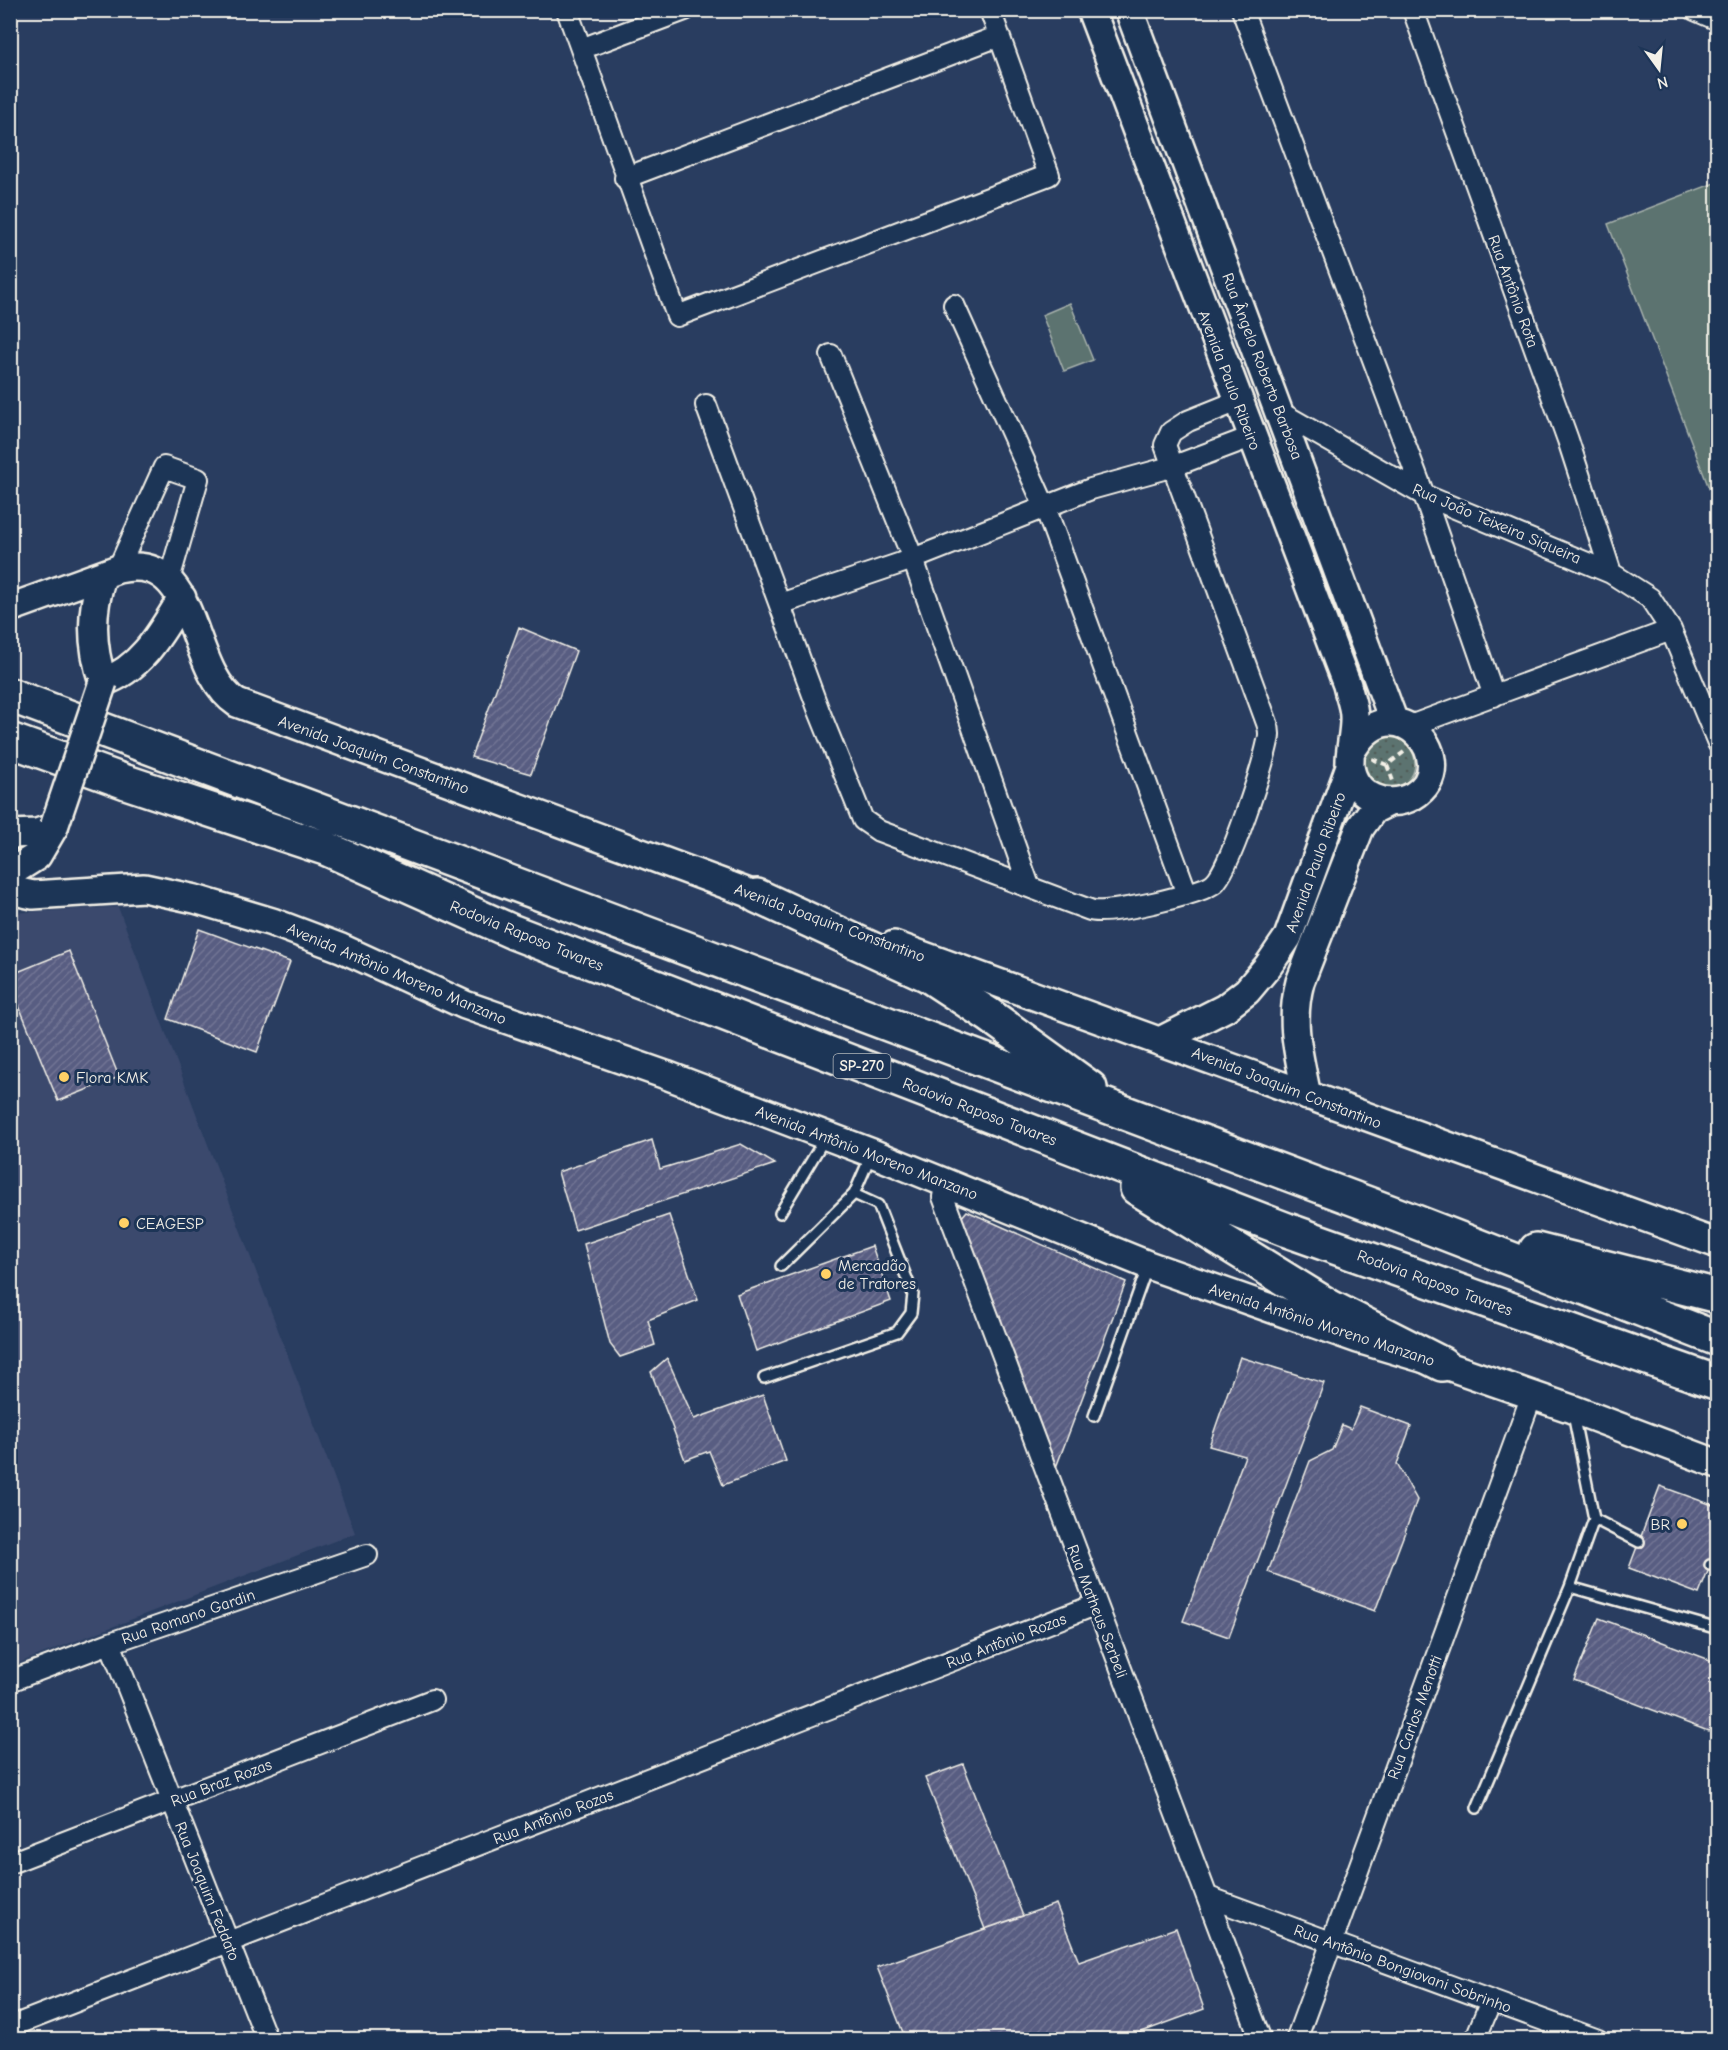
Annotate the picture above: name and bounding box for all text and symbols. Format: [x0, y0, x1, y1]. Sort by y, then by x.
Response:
north arrow [1629, 39, 1689, 99]
text: N [1655, 72, 1670, 93]
street label: Rua Antônio Rota [1484, 233, 1542, 350]
street label: Rua Ângelo Roberto Barbosa [1218, 270, 1307, 462]
street label: Avenida Paulo Ribeiro [1194, 308, 1264, 453]
street label: Rua João Teixeira Siqueira [1410, 480, 1584, 568]
street label: Avenida Joaquim Constantino [276, 712, 471, 798]
street label: Avenida Paulo Ribeiro [1282, 790, 1350, 935]
street label: Avenida Joaquim Constantino [732, 880, 927, 966]
street label: Rodovia Raposo Tavares [447, 897, 606, 975]
street label: Avenida Antônio Moreno Manzano [284, 919, 509, 1028]
street label: Avenida Joaquim Constantino [1189, 1043, 1384, 1132]
road number: SP-270 [834, 1054, 890, 1078]
place label: Flora KMK [76, 1069, 148, 1087]
marker: Flora KMK [57, 1070, 71, 1084]
street label: Rodovia Raposo Tavares [900, 1074, 1060, 1150]
street label: Avenida Antônio Moreno Manzano [753, 1102, 980, 1204]
place label: CEAGESP [136, 1215, 204, 1233]
marker: CEAGESP [117, 1216, 131, 1230]
street label: Rodovia Raposo Tavares [1355, 1246, 1515, 1320]
place label: Mercadão de Tratores [838, 1257, 916, 1293]
marker: Mercadão de Tratores [819, 1267, 833, 1281]
street label: Avenida Antônio Moreno Manzano [1206, 1280, 1437, 1370]
place label: BR [1651, 1516, 1670, 1534]
marker: BR [1675, 1517, 1689, 1531]
street label: Rua Matheus Serbeli [1063, 1542, 1131, 1681]
street label: Rua Romano Gardin [119, 1586, 257, 1648]
street label: Rua Antônio Rozas [944, 1610, 1069, 1672]
street label: Rua Carlos Menotti [1384, 1653, 1446, 1782]
street label: Rua Braz Rozas [168, 1755, 275, 1810]
street label: Rua Antônio Rozas [491, 1786, 616, 1848]
street label: Rua Joaquim Feddato [171, 1819, 243, 1963]
street label: Rua Antônio Bongiovani Sobrinho [1291, 1921, 1514, 2017]

